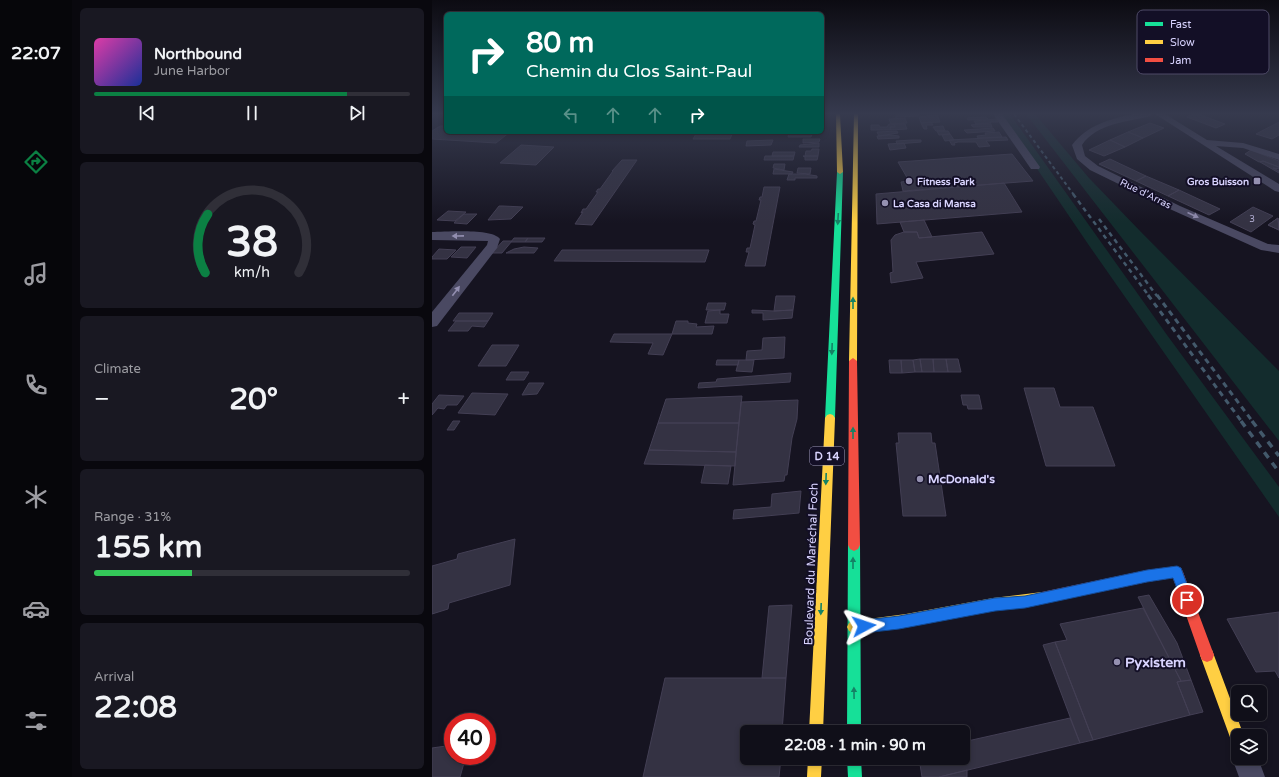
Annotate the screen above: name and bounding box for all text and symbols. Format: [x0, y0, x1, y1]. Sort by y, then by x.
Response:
legend [1137, 10, 1269, 74]
text: Fast [1170, 18, 1191, 31]
text: 80 m [526, 26, 594, 60]
icon: right [460, 28, 512, 80]
text: Slow [1170, 36, 1195, 49]
text: 22:07 [11, 42, 61, 64]
text: Northbound [154, 45, 242, 63]
text: Jam [1170, 54, 1191, 67]
text: Chemin du Clos Saint-Paul [526, 60, 752, 82]
text: June Harbor [154, 63, 230, 79]
icon: previous [136, 102, 158, 124]
icon: pause [241, 102, 263, 124]
icon: next [346, 102, 368, 124]
icon: left [560, 104, 582, 126]
icon: ahead [602, 104, 624, 126]
icon: ahead [644, 104, 666, 126]
icon: right [686, 104, 708, 126]
icon: directions [22, 148, 50, 176]
marker: Fitness Park [904, 176, 914, 186]
place label: Fitness Park [917, 176, 975, 188]
street label: Rue d'Arras [1118, 176, 1173, 212]
place label: Gros Buisson [1187, 176, 1249, 188]
marker: Gros Buisson [1252, 176, 1262, 186]
marker: La Casa di Mansa [880, 198, 890, 208]
place label: La Casa di Mansa [893, 198, 976, 210]
one-way arrow [1187, 212, 1198, 218]
one-way arrow [834, 213, 841, 225]
house number: 3 [1249, 214, 1255, 225]
text: 38 [226, 217, 278, 267]
one-way arrow [451, 233, 464, 239]
icon: music [22, 260, 50, 288]
text: km/h [234, 263, 270, 280]
one-way arrow [451, 285, 460, 296]
one-way arrow [850, 296, 856, 309]
one-way arrow [828, 343, 835, 355]
text: Climate [94, 361, 141, 377]
icon: phone [22, 371, 50, 399]
text: 20° [229, 381, 278, 418]
text: − [94, 386, 110, 412]
text: + [398, 386, 410, 412]
one-way arrow [850, 426, 856, 439]
road number: D 14 [810, 447, 844, 465]
place label: McDonald's [928, 472, 995, 486]
one-way arrow [823, 473, 830, 485]
marker: McDonald's [915, 474, 925, 484]
street label: Boulevard du Maréchal Foch [801, 482, 821, 646]
icon: climate [22, 483, 50, 511]
text: Range · 31% [94, 509, 171, 525]
text: 155 km [94, 529, 202, 566]
one-way arrow [850, 556, 856, 569]
pin [1170, 583, 1204, 617]
icon: arrive [1176, 589, 1198, 611]
icon: car [22, 595, 50, 623]
one-way arrow [818, 603, 824, 616]
position arrow [843, 605, 885, 647]
place label: Pyxistem [1125, 654, 1186, 671]
marker: Pyxistem [1112, 657, 1122, 667]
text: Arrival [94, 669, 134, 685]
map controls [1231, 685, 1267, 765]
button: search [1231, 685, 1267, 721]
one-way arrow [851, 686, 857, 699]
text: 22:08 [94, 689, 177, 726]
icon: filters [22, 707, 50, 735]
speed limit sign: 40 [444, 713, 496, 765]
button: layers [1231, 729, 1267, 765]
text: 22:08 · 1 min · 90 m [784, 736, 926, 754]

